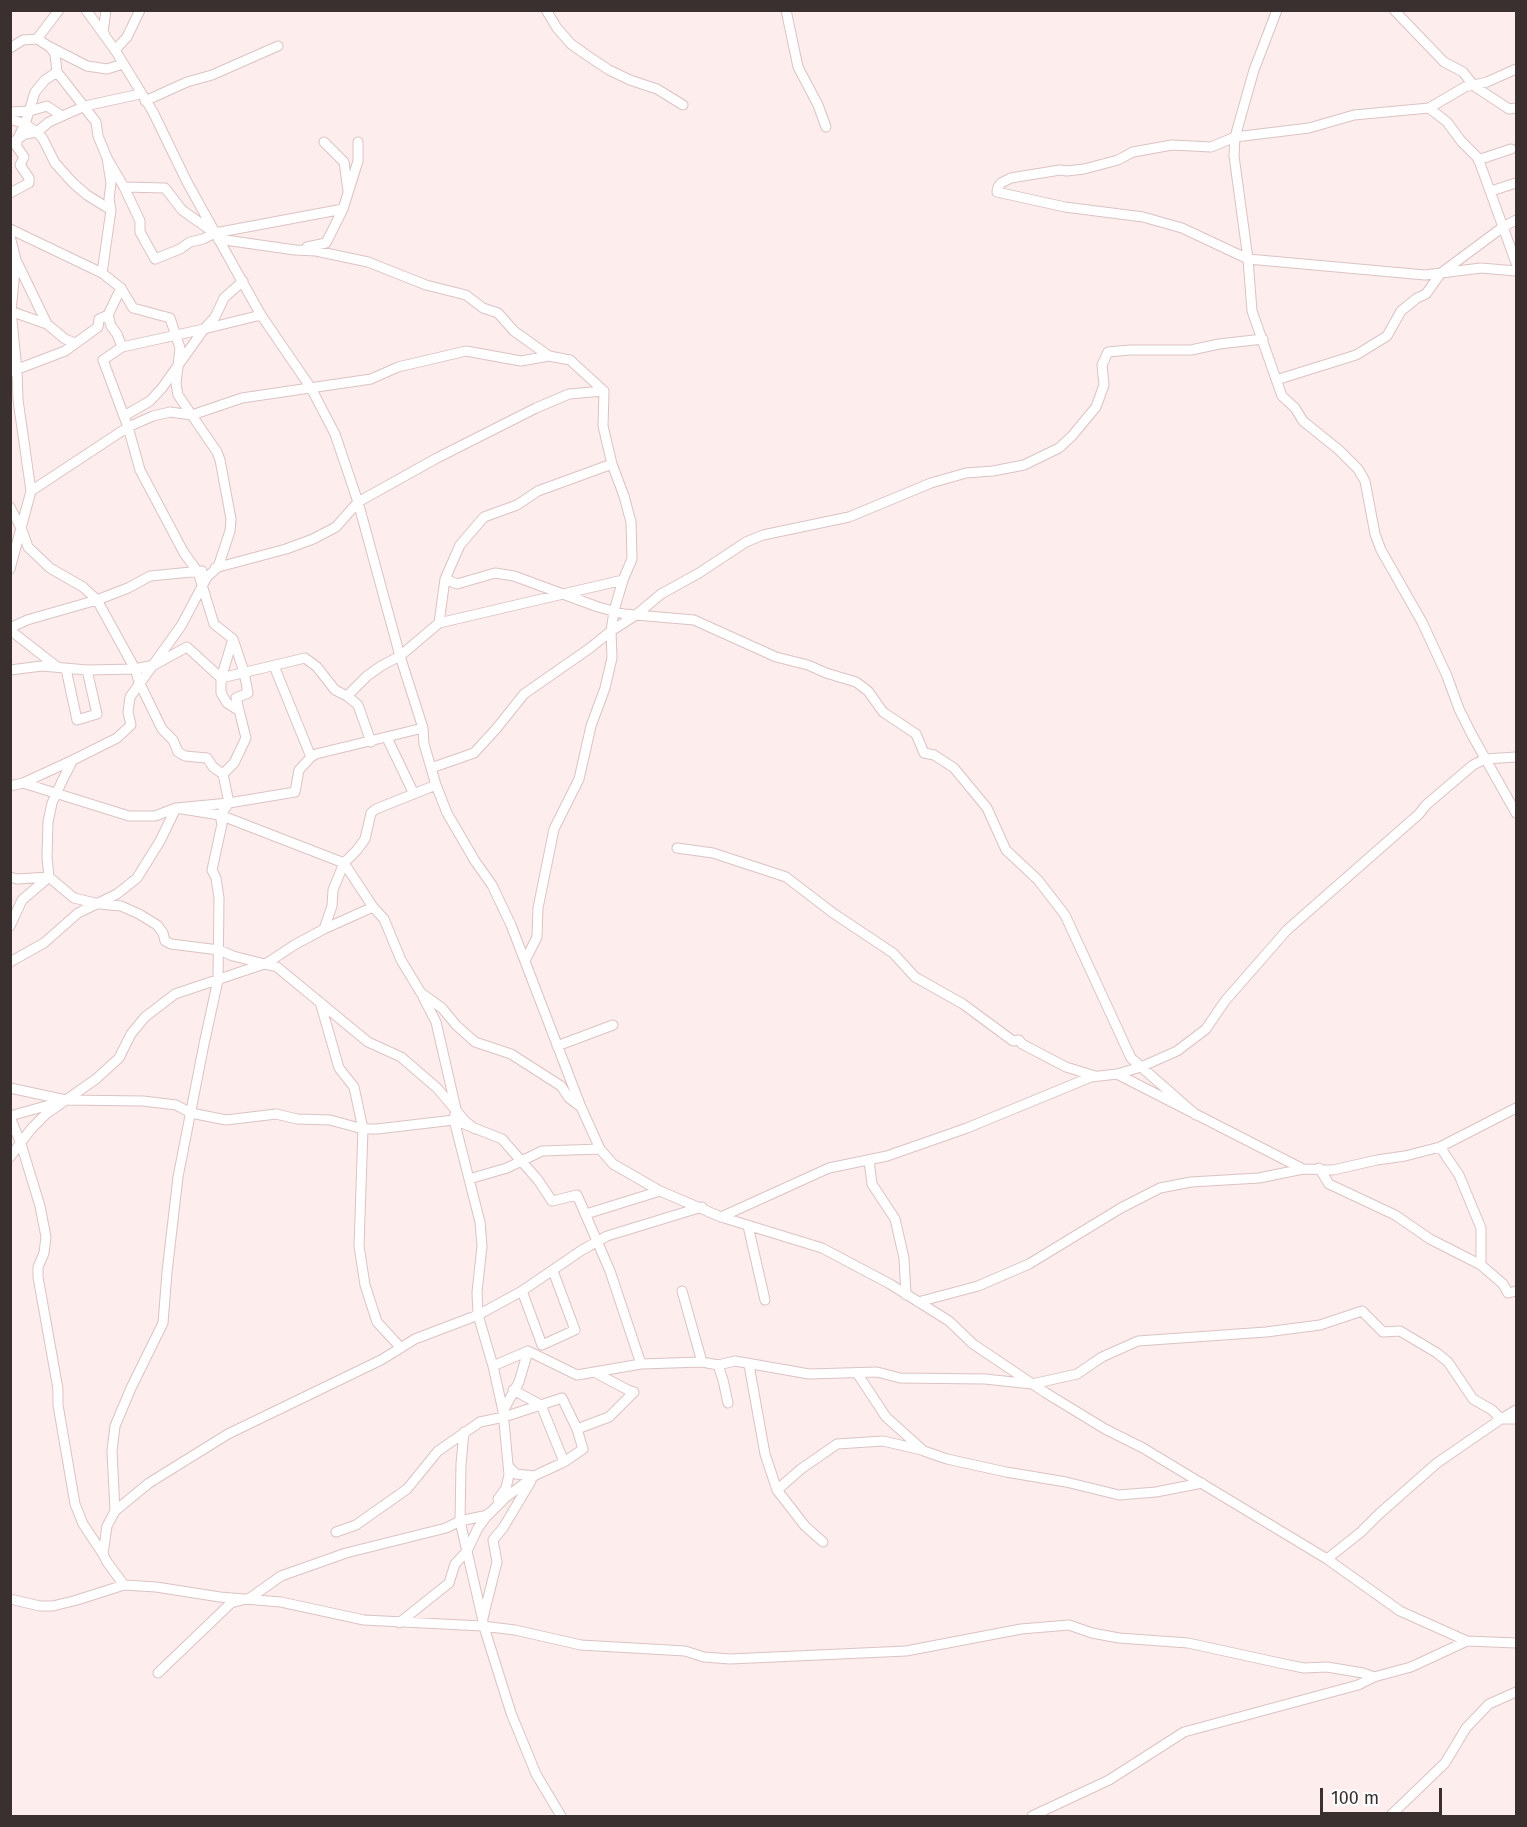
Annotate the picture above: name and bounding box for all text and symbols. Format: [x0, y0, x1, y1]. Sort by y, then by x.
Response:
scale bar [1323, 1776, 1444, 1814]
text: 100 m [1331, 1787, 1379, 1809]

